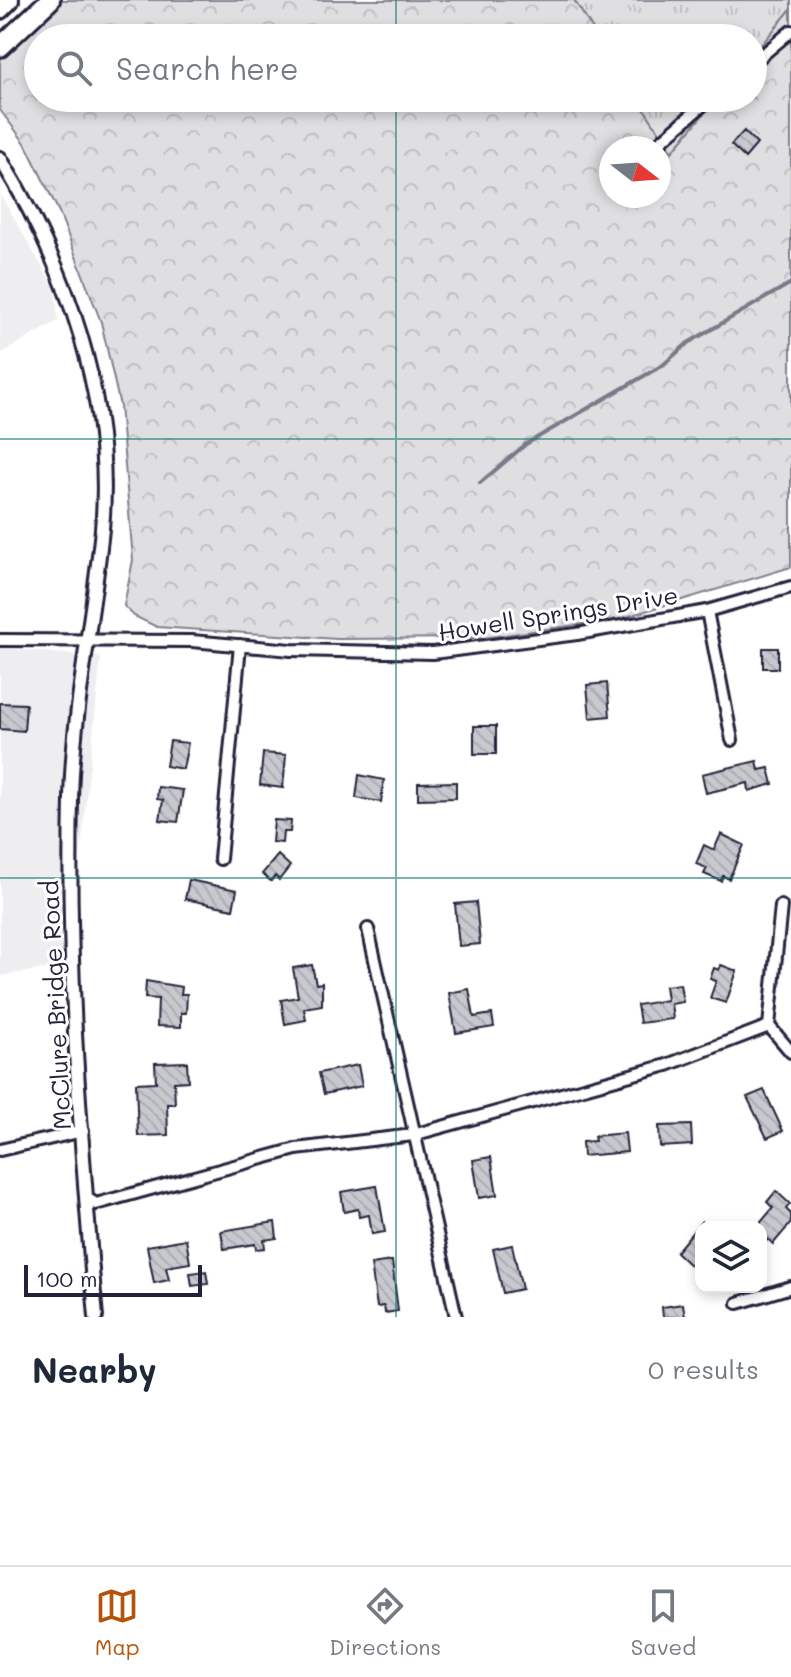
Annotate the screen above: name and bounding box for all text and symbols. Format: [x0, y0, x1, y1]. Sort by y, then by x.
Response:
search box [24, 24, 767, 112]
icon: search [52, 46, 96, 90]
text: Search here [116, 48, 299, 88]
north arrow [599, 136, 671, 208]
street label: Howell Springs Drive [436, 579, 680, 647]
street label: McClure Bridge Road [33, 879, 77, 1131]
map controls [695, 1221, 767, 1293]
button: layers [695, 1221, 767, 1293]
scale bar [24, 1261, 202, 1297]
text: 100 m [36, 1264, 98, 1293]
text: Nearby [32, 1347, 157, 1392]
text: 0 results [648, 1352, 759, 1386]
tab: Map [95, 1584, 140, 1661]
tab: Directions [329, 1584, 441, 1661]
tab: Saved [631, 1584, 696, 1661]

